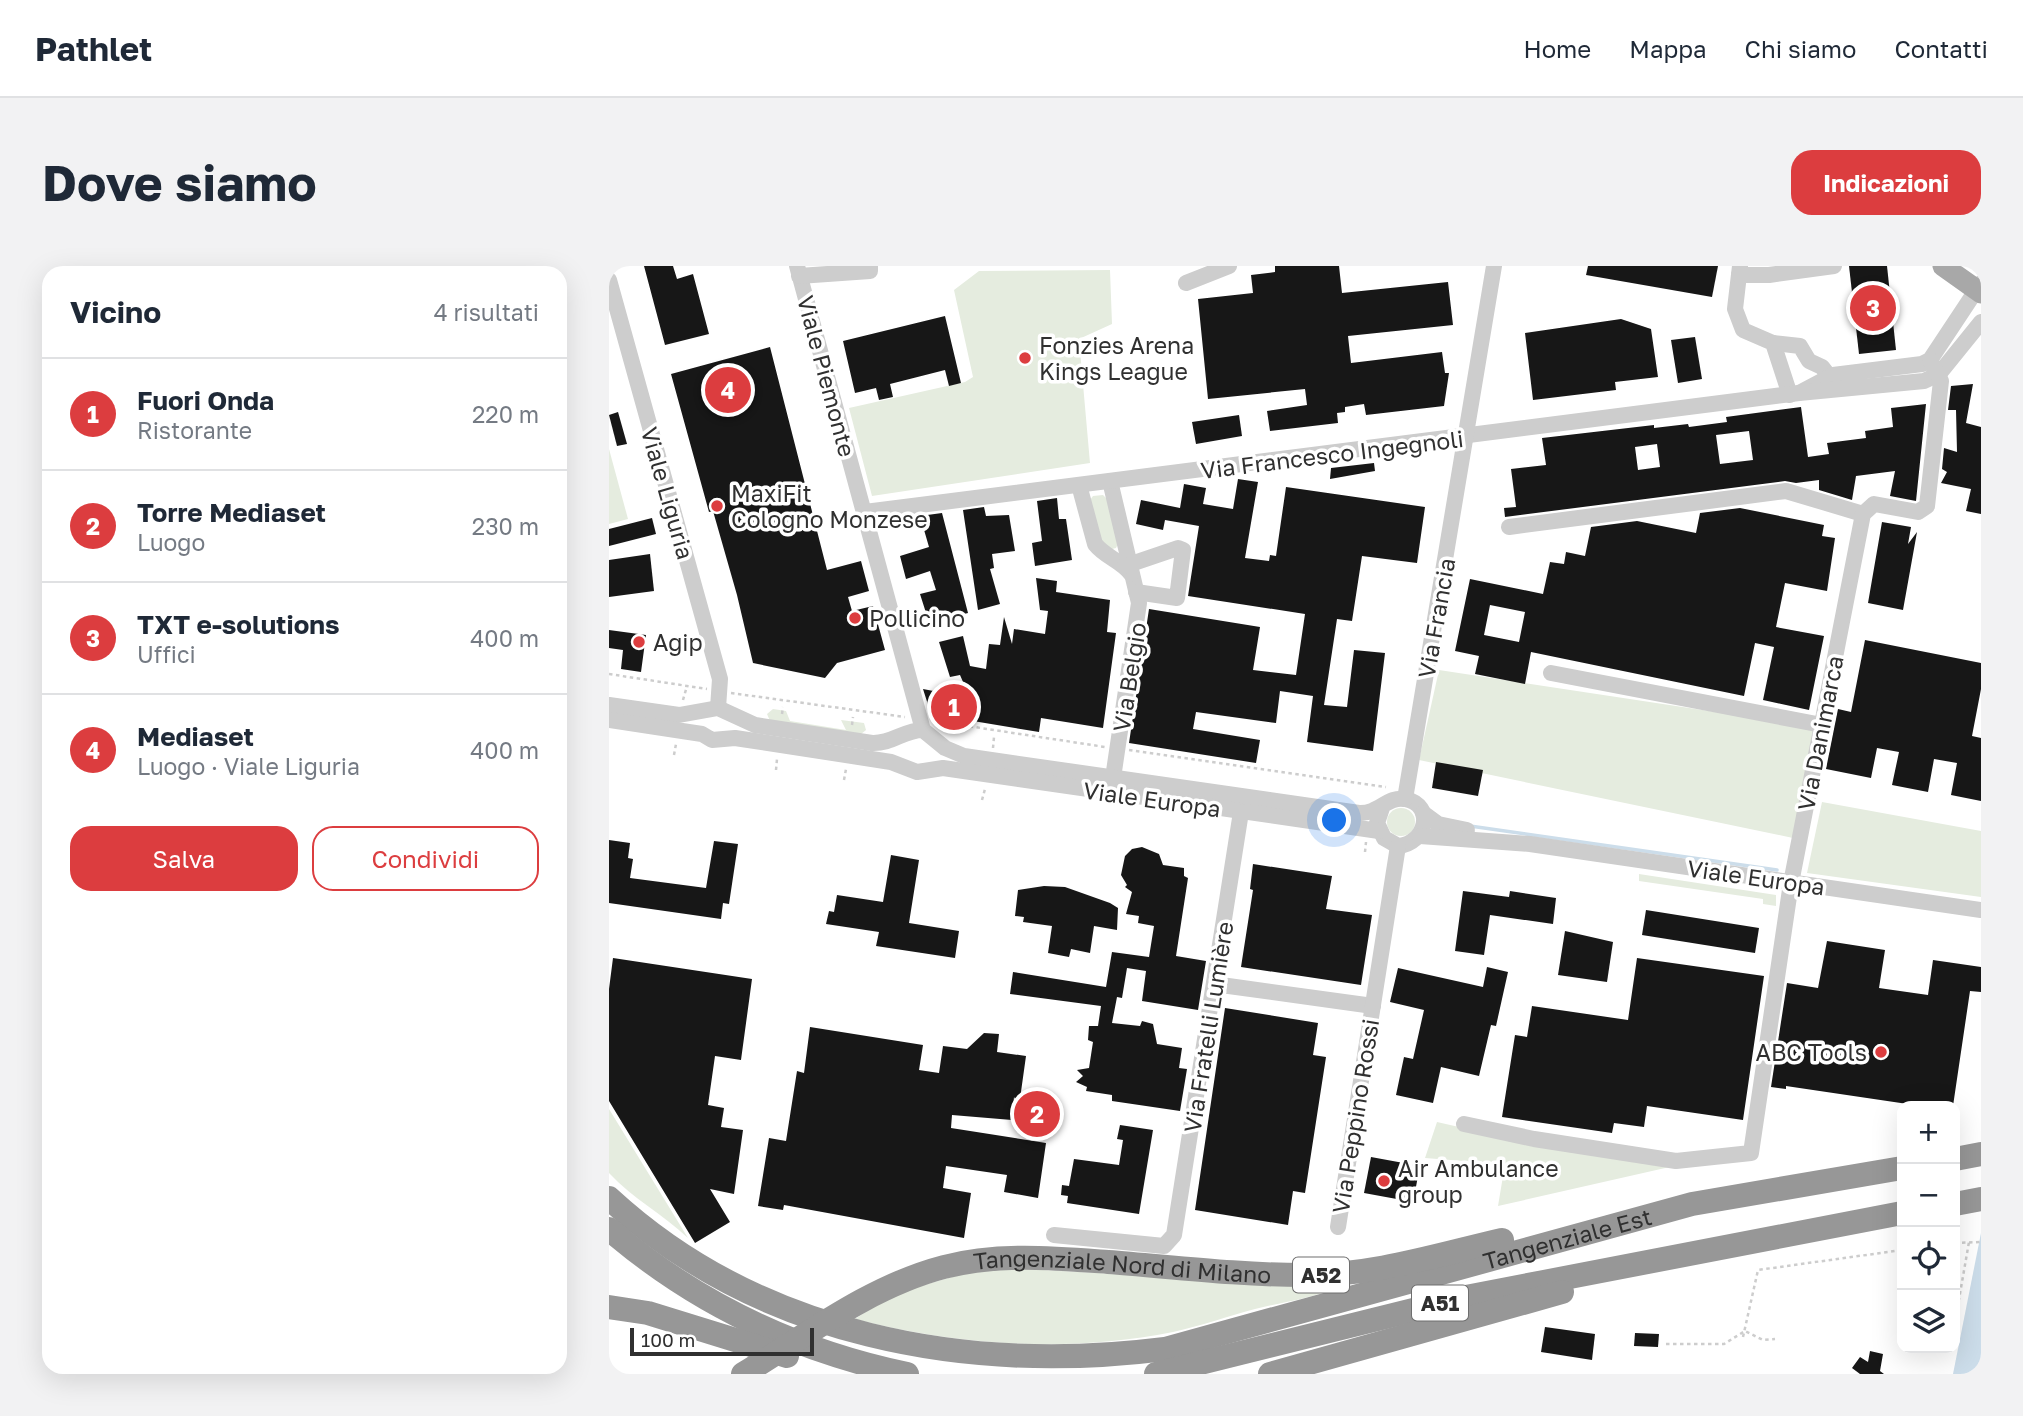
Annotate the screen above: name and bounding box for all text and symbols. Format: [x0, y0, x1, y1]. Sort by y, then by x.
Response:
text: Pathlet [35, 29, 152, 68]
text: Home [1523, 34, 1591, 63]
text: Mappa [1629, 34, 1707, 63]
text: Chi siamo [1745, 34, 1856, 63]
text: Contatti [1894, 34, 1988, 63]
button: Indicazioni [1791, 150, 1981, 215]
text: Dove siamo [42, 153, 317, 212]
pin: 3 [1850, 282, 1896, 334]
street label: Viale Piemonte [792, 292, 862, 460]
text: Vicino [70, 294, 161, 330]
text: 4 risultati [434, 298, 539, 326]
place label: Fonzies Arena Kings League [1039, 331, 1194, 385]
marker: Fonzies Arena Kings League [1017, 350, 1033, 366]
pin: 4 [705, 364, 751, 416]
text: Fuori Onda [137, 385, 274, 416]
text: 1 [87, 400, 99, 428]
text: 220 m [472, 400, 539, 428]
text: Ristorante [137, 416, 252, 444]
street label: Viale Liguria [636, 424, 700, 562]
street label: Via Francesco Ingegnoli [1199, 424, 1465, 484]
place label: MaxiFit Cologno Monzese [731, 479, 928, 533]
text: Torre Mediaset [137, 497, 326, 528]
marker: MaxiFit Cologno Monzese [709, 498, 725, 514]
text: 2 [86, 512, 100, 540]
text: 230 m [472, 512, 539, 540]
text: Luogo [137, 528, 205, 556]
street label: Via Francia [1412, 556, 1460, 680]
place label: Pollicino [869, 604, 965, 632]
text: TXT e-solutions [137, 609, 340, 640]
marker: Pollicino [847, 610, 863, 626]
street label: Via Belgio [1107, 620, 1151, 734]
text: 3 [86, 624, 100, 652]
text: 400 m [470, 624, 539, 652]
place label: Agip [653, 628, 703, 656]
marker: Agip [631, 634, 647, 650]
text: Uffici [137, 640, 196, 668]
street label: Via Danimarca [1791, 653, 1849, 813]
pin: 1 [931, 681, 977, 733]
text: Mediaset [137, 721, 254, 752]
text: 4 [86, 736, 100, 764]
text: 400 m [470, 736, 539, 764]
text: Luogo · Viale Liguria [137, 752, 360, 780]
street label: Viale Europa [1082, 776, 1222, 822]
your location [1317, 803, 1351, 837]
button: Salva [70, 826, 298, 891]
button: Condividi [312, 826, 539, 891]
street label: Viale Europa [1686, 854, 1826, 900]
street label: Via Fratelli Lumière [1177, 920, 1239, 1134]
street label: Via Peppino Rossi [1326, 1017, 1384, 1215]
place label: ABC Tools [1756, 1038, 1867, 1066]
marker: ABC Tools [1873, 1044, 1889, 1060]
pin: 2 [1014, 1088, 1060, 1140]
map controls [1897, 1101, 1960, 1353]
button: + [1897, 1101, 1960, 1164]
place label: Air Ambulance group [1398, 1154, 1559, 1208]
button: − [1897, 1164, 1960, 1227]
marker: Air Ambulance group [1376, 1173, 1392, 1189]
street label: Tangenziale Est [1480, 1202, 1655, 1275]
button: locate [1897, 1227, 1960, 1290]
street label: Tangenziale Nord di Milano [972, 1244, 1272, 1288]
road number: A52 [1293, 1258, 1349, 1292]
road number: A51 [1412, 1286, 1468, 1320]
button: layers [1897, 1290, 1960, 1353]
scale bar [630, 1325, 814, 1357]
text: 100 m [641, 1328, 695, 1351]

